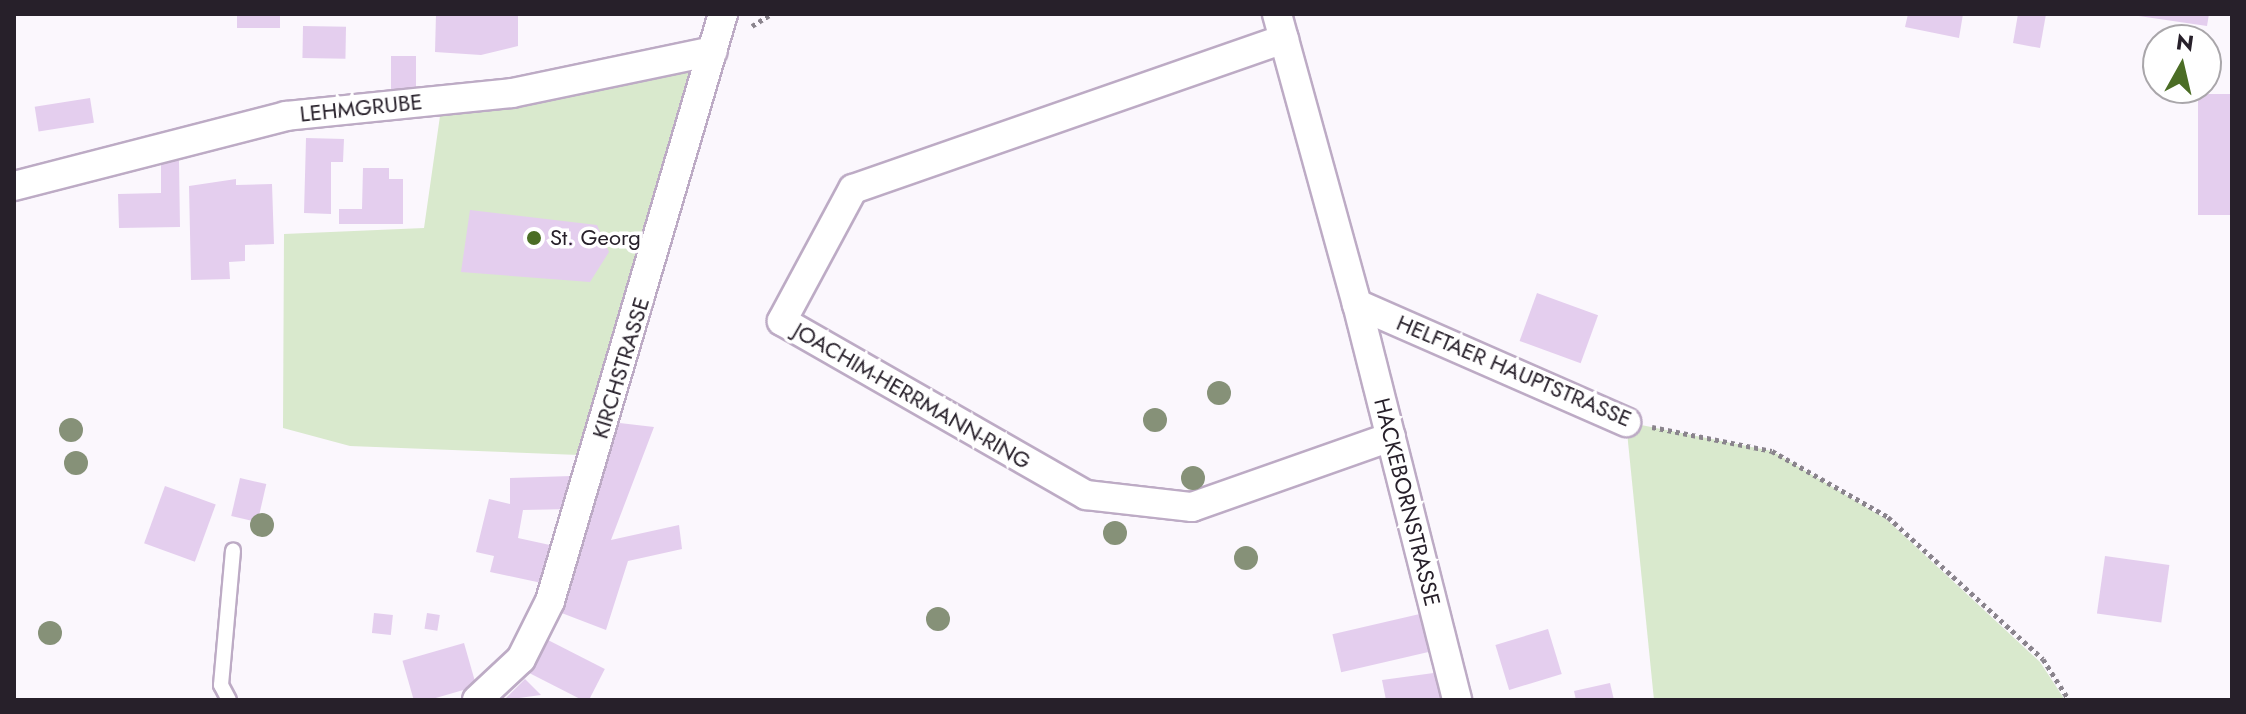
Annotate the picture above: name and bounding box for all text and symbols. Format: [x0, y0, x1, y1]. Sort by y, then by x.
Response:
north arrow [2142, 24, 2222, 104]
text: N [2174, 25, 2196, 59]
street label: LEHMGRUBE [298, 88, 424, 128]
place label: St. Georg [550, 225, 641, 251]
marker: St. Georg [525, 229, 543, 247]
street label: KIRCHSTRASSE [587, 294, 655, 442]
street label: HELFTAER HAUPTSTRASSE [1393, 309, 1635, 433]
street label: JOACHIM-HERRMANN-RING [789, 317, 1035, 475]
street label: HACKEBORNSTRASSE [1368, 395, 1446, 609]

